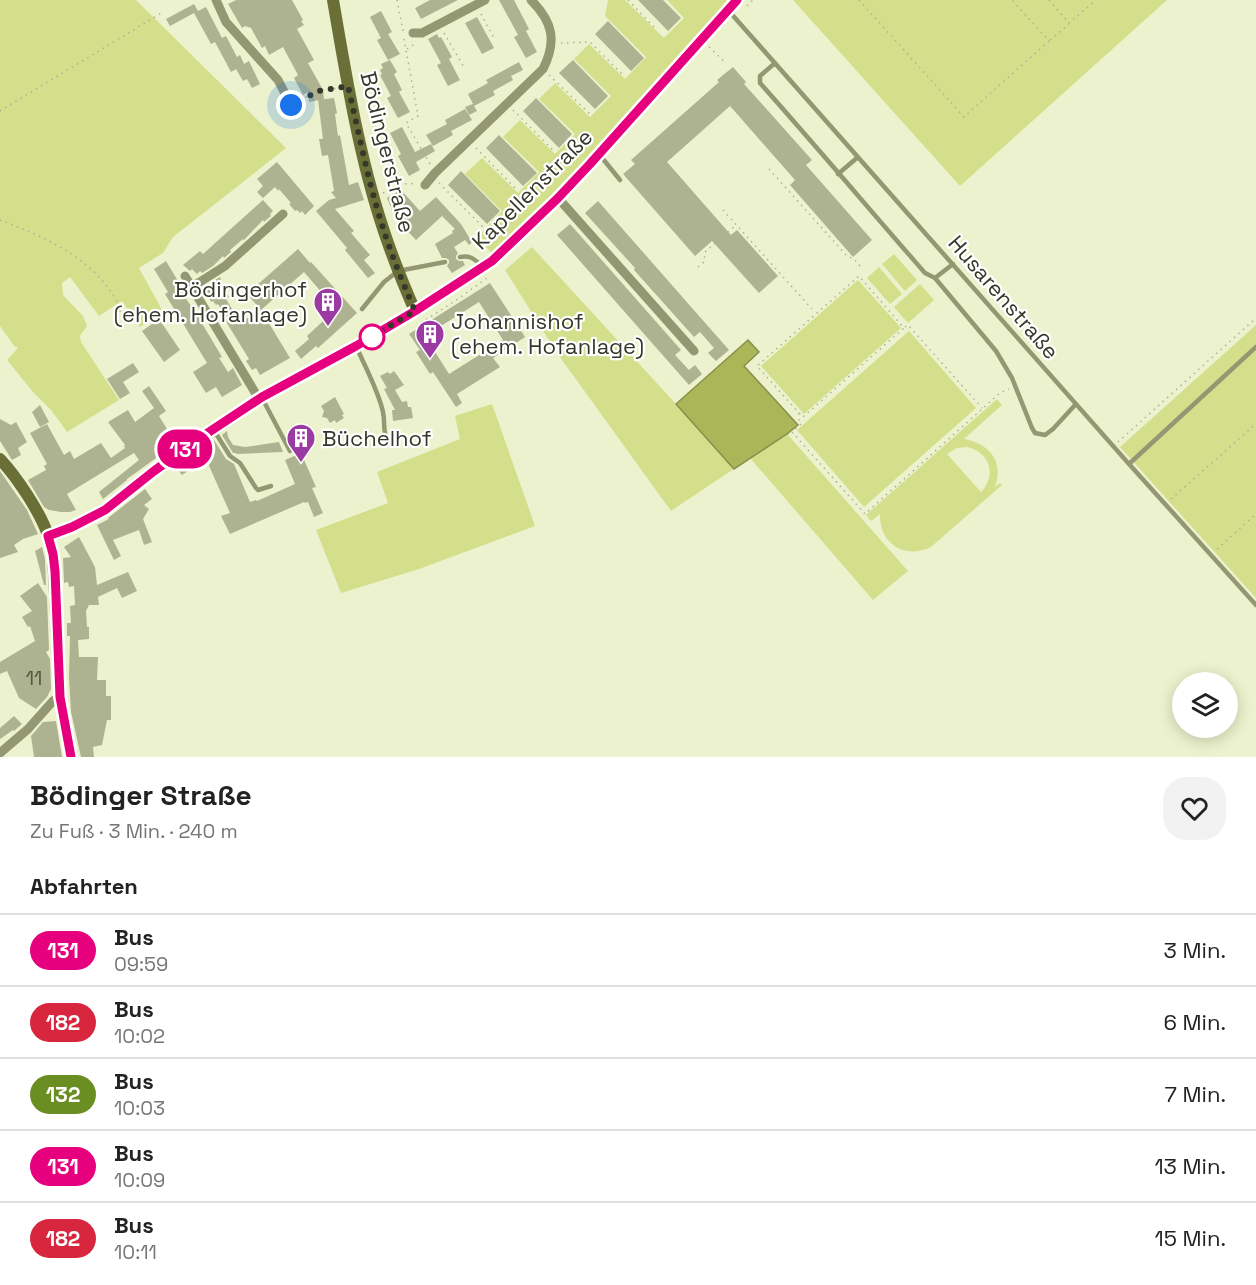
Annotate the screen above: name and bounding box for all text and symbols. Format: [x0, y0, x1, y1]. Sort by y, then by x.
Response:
street label: Bödingerstraße [354, 68, 422, 236]
your location [276, 90, 306, 120]
street label: Kapellenstraße [466, 123, 598, 255]
street label: Husarenstraße [942, 229, 1066, 365]
place label: Bödingerhof (ehem. Hofanlage) [114, 275, 307, 328]
building icon: Bödingerhof (ehem. Hofanlage) [312, 286, 344, 328]
place label: Johannishof (ehem. Hofanlage) [451, 307, 644, 360]
building icon: Johannishof (ehem. Hofanlage) [414, 318, 446, 360]
unlabelled marker [359, 324, 385, 350]
building icon: Büchelhof [285, 422, 317, 464]
place label: Büchelhof [322, 424, 432, 452]
line badge: 131 [150, 430, 219, 468]
text: 131 [169, 436, 201, 463]
house number: 11 [26, 665, 42, 691]
map controls [1172, 672, 1238, 738]
button: layers [1172, 672, 1238, 738]
text: Bödinger Straße [30, 777, 252, 813]
button: heart [1163, 777, 1226, 840]
text: Zu Fuß · 3 Min. · 240 m [30, 818, 238, 844]
text: Abfahrten [30, 872, 138, 900]
text: Bus [114, 923, 154, 951]
text: 3 Min. [1164, 936, 1226, 964]
text: 131 [47, 937, 79, 964]
text: 09:59 [114, 951, 168, 977]
text: Bus [114, 995, 154, 1023]
text: 6 Min. [1163, 1008, 1226, 1036]
text: 182 [46, 1009, 80, 1036]
text: 10:02 [114, 1023, 165, 1049]
text: Bus [114, 1067, 154, 1095]
text: 7 Min. [1164, 1080, 1226, 1108]
text: 132 [46, 1081, 80, 1108]
text: 10:03 [114, 1095, 165, 1121]
text: Bus [114, 1139, 154, 1167]
text: 13 Min. [1154, 1152, 1226, 1180]
text: 131 [47, 1153, 79, 1180]
text: 10:09 [114, 1167, 165, 1193]
text: Bus [114, 1211, 154, 1239]
text: 15 Min. [1154, 1224, 1226, 1252]
text: 182 [46, 1225, 80, 1252]
text: 10:11 [114, 1239, 157, 1265]

